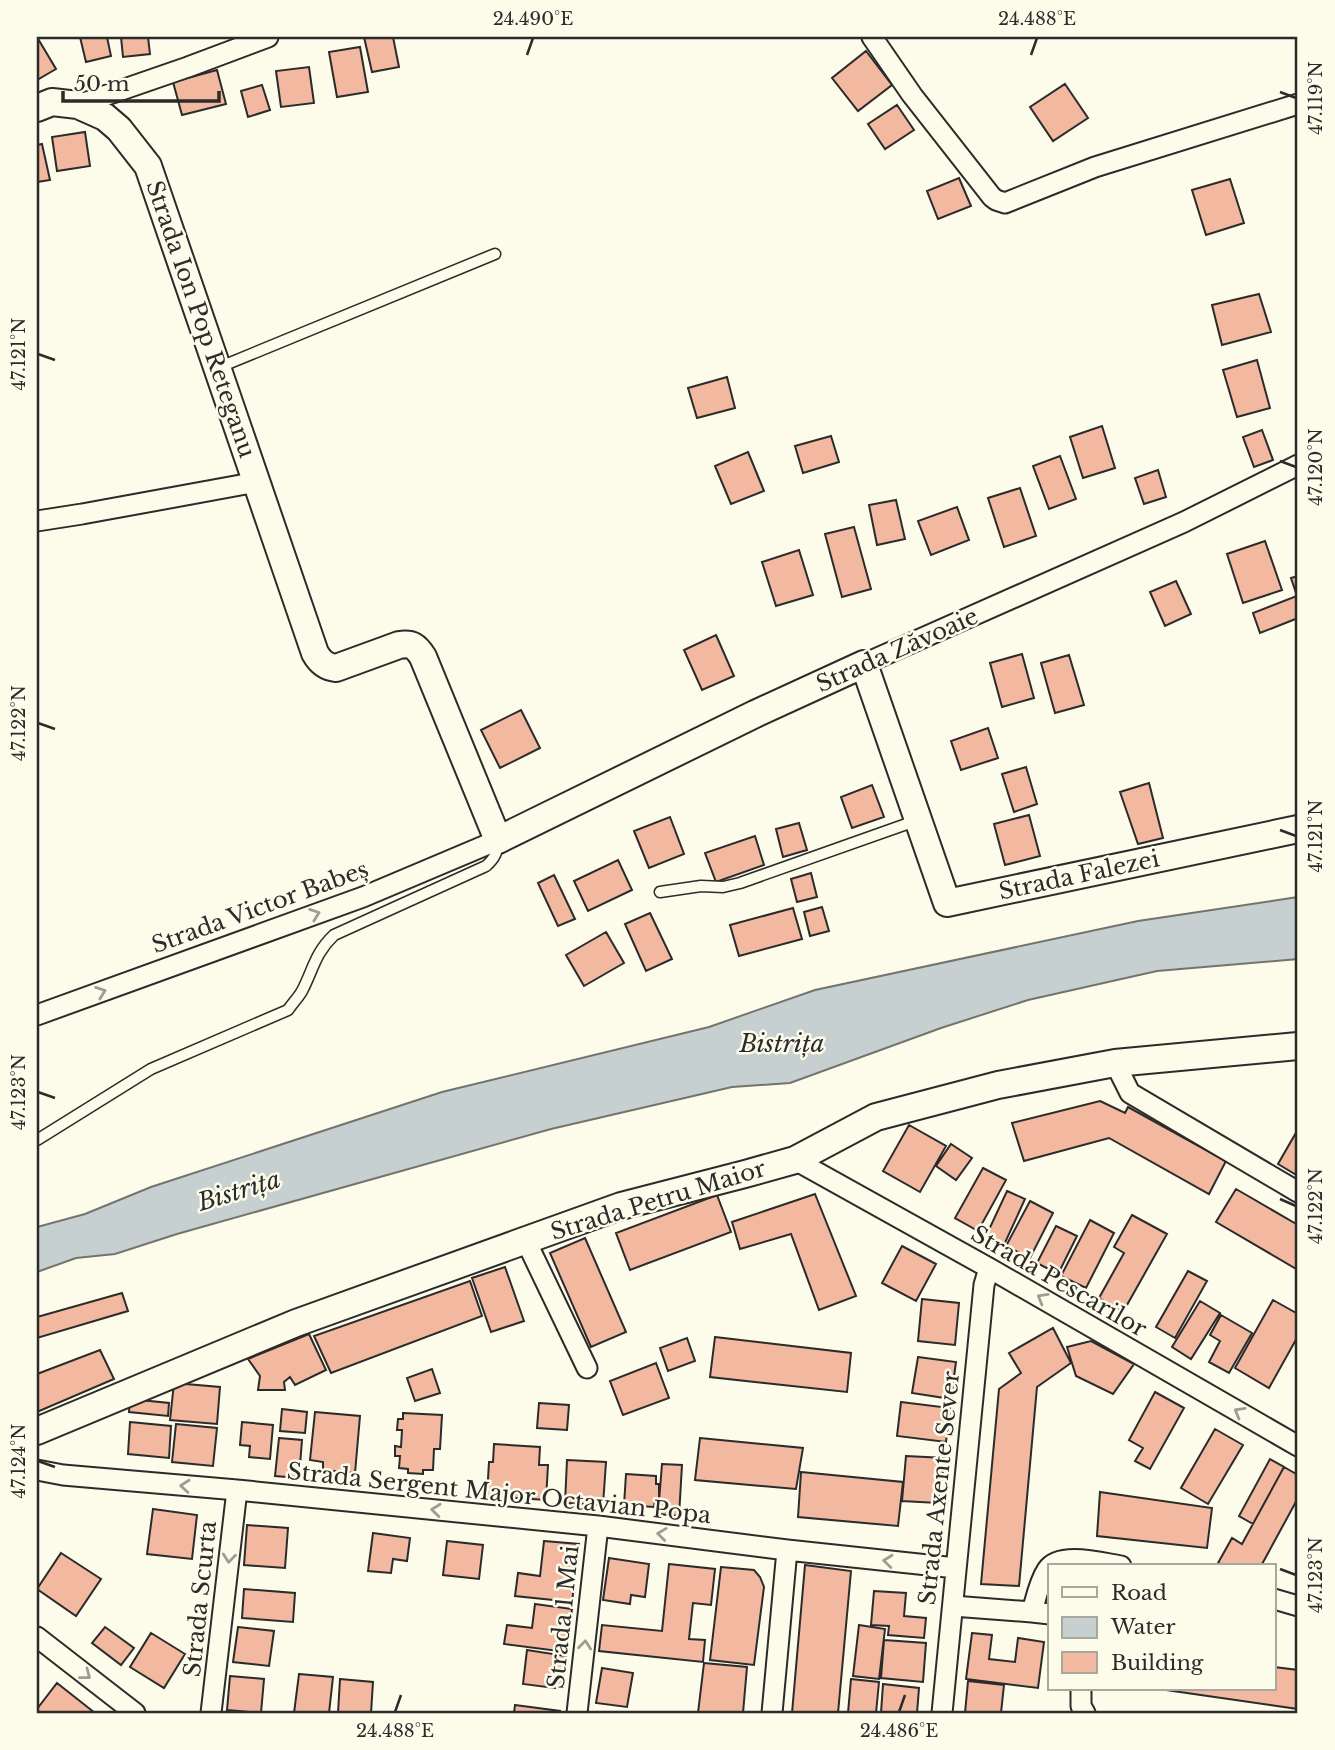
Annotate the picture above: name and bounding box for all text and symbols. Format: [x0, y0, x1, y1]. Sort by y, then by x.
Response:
text: 24.490°E [493, 8, 573, 30]
text: 24.488°E [998, 8, 1076, 30]
scale bar [63, 60, 219, 104]
text: 47.119°N [1305, 61, 1327, 135]
text: 50 m [74, 71, 130, 97]
street label: Strada Ion Pop Reteganu [140, 177, 262, 461]
text: 47.121°N [8, 318, 30, 390]
text: 47.120°N [1305, 428, 1327, 506]
street label: Strada Zăvoaie [812, 602, 982, 698]
text: 47.122°N [8, 685, 30, 761]
text: 47.121°N [1305, 800, 1327, 872]
street label: Strada Falezei [996, 844, 1162, 906]
street label: Strada Victor Babeș [148, 855, 372, 959]
one-way arrow [308, 908, 320, 922]
one-way arrow [94, 986, 106, 1000]
water label: Bistrița [738, 1029, 825, 1058]
text: 47.123°N [8, 1054, 30, 1130]
street label: Strada Petru Maior [547, 1154, 769, 1246]
water label: Bistrița [193, 1164, 284, 1217]
text: 47.122°N [1305, 1168, 1327, 1244]
street label: Strada Pescarilor [966, 1219, 1152, 1343]
one-way arrow [1037, 1294, 1050, 1307]
street label: Strada Axente Sever [913, 1370, 965, 1606]
one-way arrow [1234, 1407, 1247, 1420]
text: 47.124°N [8, 1423, 30, 1499]
street label: Strada Sergent Major Octavian Popa [286, 1457, 713, 1529]
one-way arrow [179, 1479, 190, 1494]
one-way arrow [430, 1503, 441, 1518]
street label: Strada Scurta [178, 1519, 222, 1678]
one-way arrow [656, 1527, 668, 1542]
text: 47.123°N [1305, 1537, 1327, 1613]
street label: Strada 1 Mai [542, 1544, 584, 1690]
one-way arrow [222, 1553, 237, 1564]
one-way arrow [882, 1553, 894, 1568]
legend [1048, 1564, 1276, 1690]
text: Road [1111, 1580, 1167, 1606]
text: Water [1110, 1614, 1175, 1640]
one-way arrow [577, 1640, 592, 1651]
text: Building [1111, 1650, 1204, 1676]
one-way arrow [78, 1666, 90, 1679]
text: 24.488°E [356, 1720, 434, 1742]
text: 24.486°E [860, 1720, 938, 1742]

